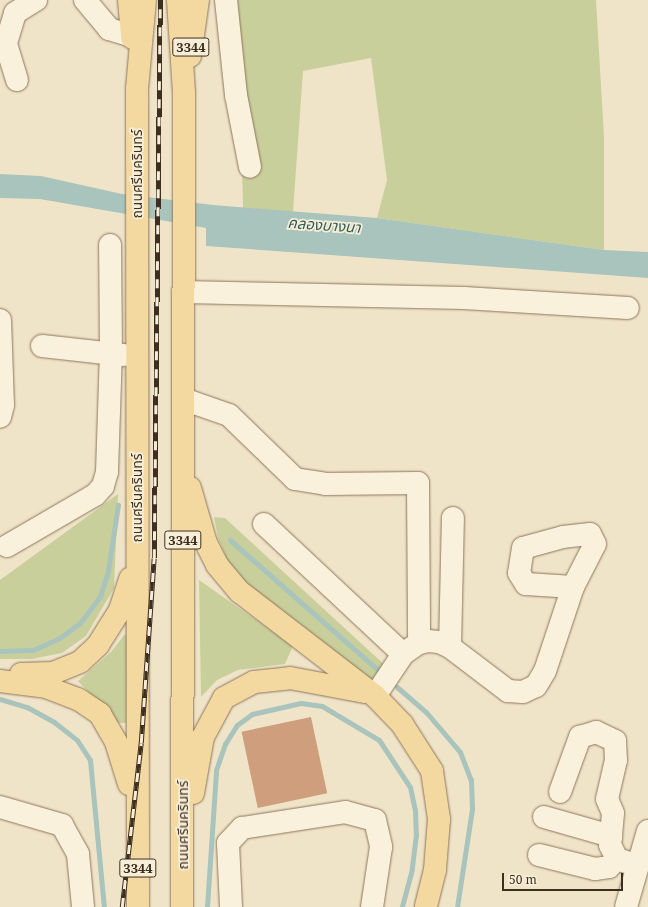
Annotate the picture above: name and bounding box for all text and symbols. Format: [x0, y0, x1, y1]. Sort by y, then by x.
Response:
road number: 3344 [172, 36, 210, 58]
street label: ถนนศรีนครินทร์ [129, 129, 145, 219]
water label: คลองบางนา [287, 213, 361, 237]
street label: ถนนศรีนครินทร์ [129, 453, 145, 543]
road number: 3344 [164, 529, 202, 551]
street label: ถนนศรีนครินทร์ [175, 780, 191, 870]
road number: 3344 [119, 857, 157, 879]
scale bar [504, 865, 625, 891]
text: 50 m [509, 871, 537, 888]

